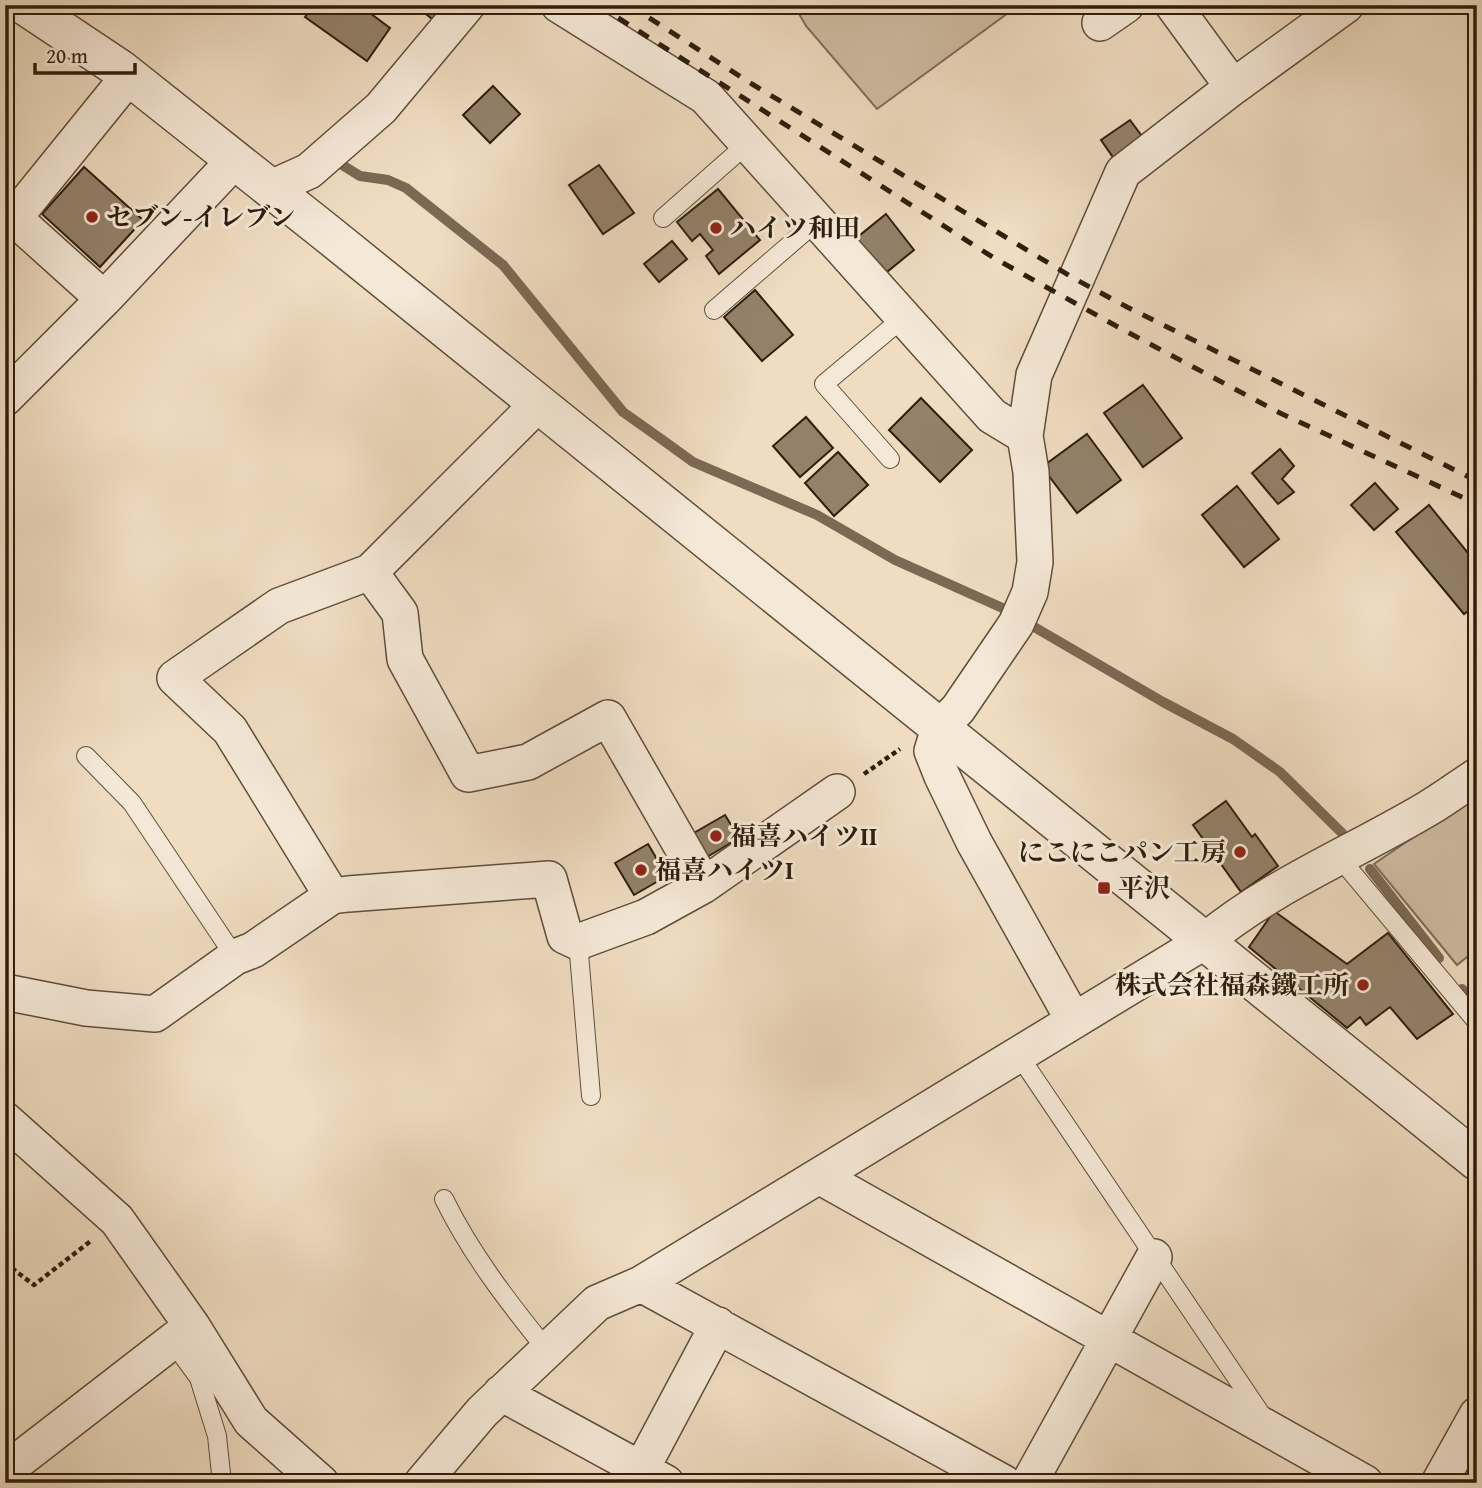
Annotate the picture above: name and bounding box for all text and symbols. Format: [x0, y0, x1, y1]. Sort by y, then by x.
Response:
scale bar [35, 32, 135, 76]
text: 20 m [46, 40, 88, 71]
place label: セブン-イレブン [106, 197, 295, 236]
place label: ハイツ和田 [730, 208, 860, 247]
marker: セブン-イレブン [84, 209, 100, 225]
marker: ハイツ和田 [708, 220, 724, 236]
place label: 福喜ハイツⅡ [730, 816, 878, 855]
marker: 福喜ハイツⅡ [708, 828, 724, 844]
place label: にこにこパン工房 [1018, 832, 1226, 871]
marker: にこにこパン工房 [1232, 844, 1248, 860]
place label: 福喜ハイツⅠ [655, 850, 794, 889]
marker: 福喜ハイツⅠ [633, 862, 649, 878]
place label: 平沢 [1118, 868, 1170, 907]
marker: 平沢 [1096, 880, 1112, 896]
place label: 株式会社福森鐵工所 [1115, 965, 1349, 1004]
marker: 株式会社福森鐵工所 [1355, 977, 1371, 993]

